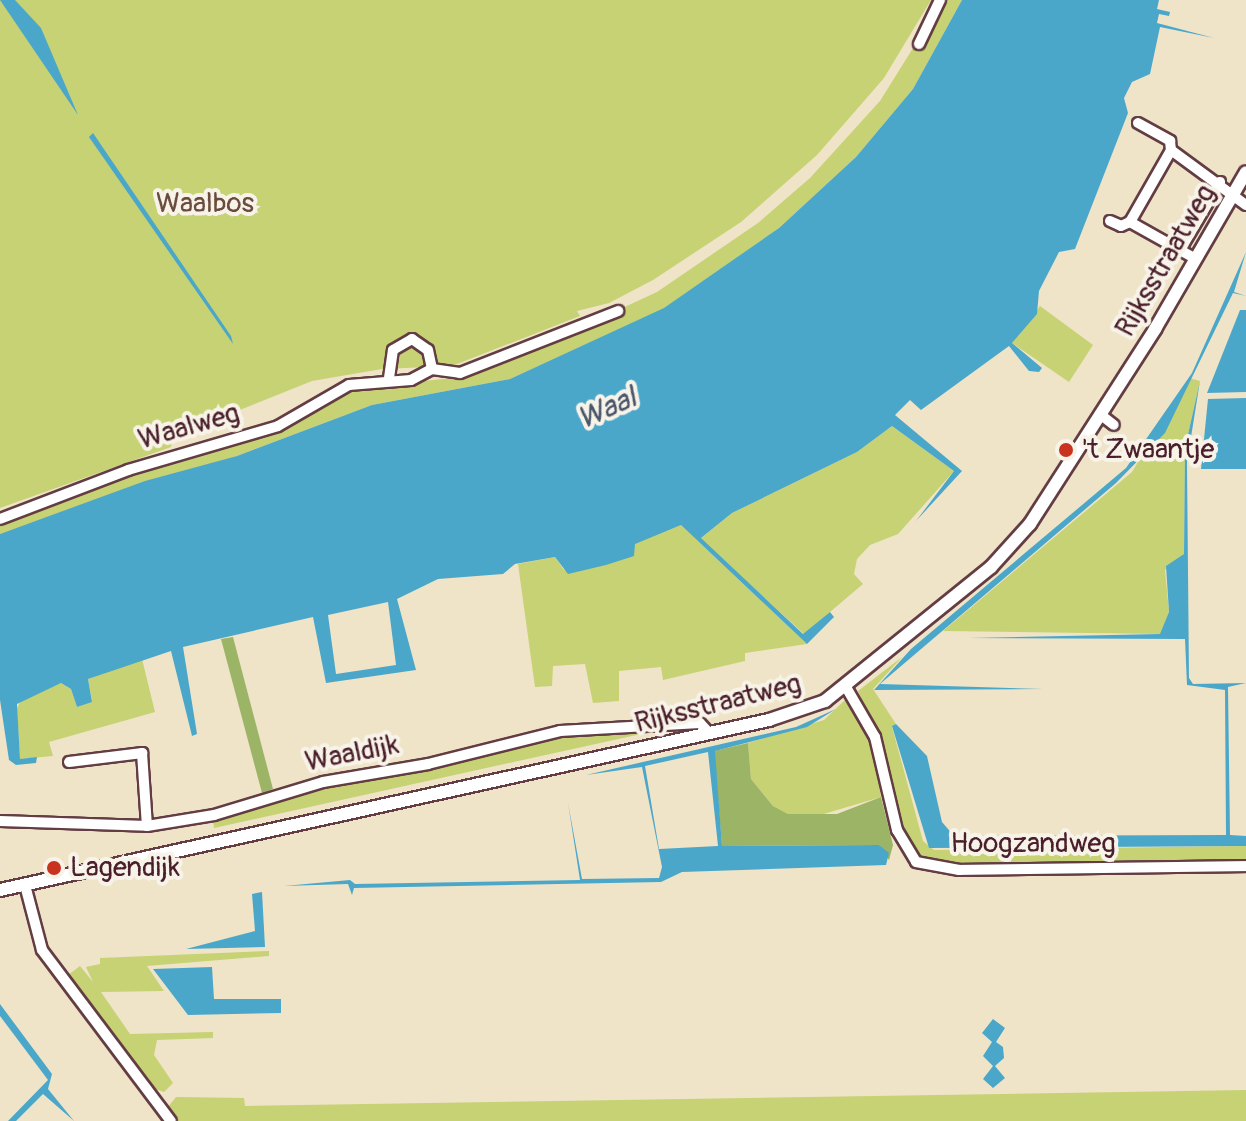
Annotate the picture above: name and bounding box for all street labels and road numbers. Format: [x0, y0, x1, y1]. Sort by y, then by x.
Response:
street label: Rijksstraatweg [1109, 179, 1223, 343]
street label: Waalweg [135, 397, 243, 457]
street label: Rijksstraatweg [631, 667, 805, 741]
street label: Waaldijk [302, 728, 402, 780]
street label: Hoogzandweg [950, 827, 1116, 861]

